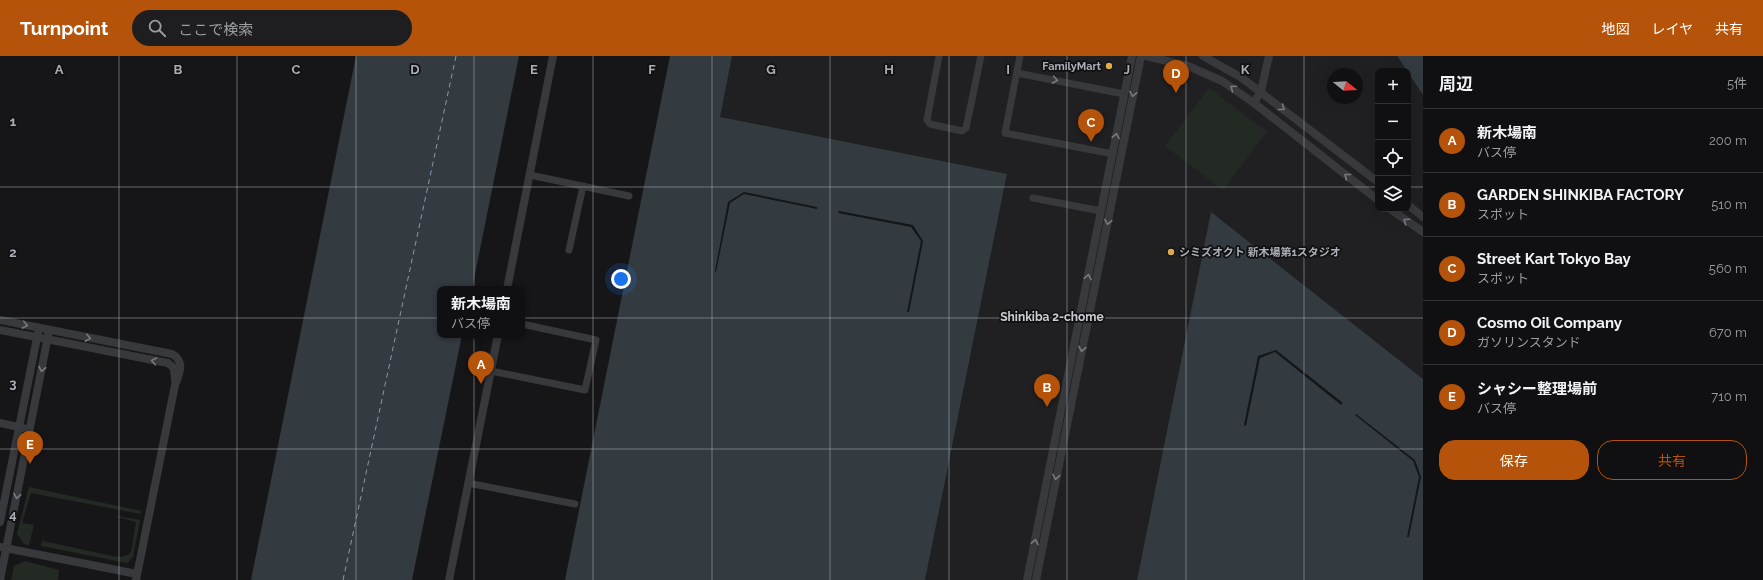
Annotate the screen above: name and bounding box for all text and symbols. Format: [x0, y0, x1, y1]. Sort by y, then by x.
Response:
search box [132, 10, 412, 46]
text: Turnpoint [20, 17, 108, 39]
icon: search [146, 17, 168, 39]
text: ここで検索 [178, 21, 253, 39]
text: 地図 [1601, 21, 1629, 37]
text: レイヤ [1651, 21, 1693, 37]
text: 共有 [1715, 21, 1743, 37]
place label: FamilyMart [1042, 60, 1102, 73]
pin: D [1163, 60, 1189, 93]
marker: FamilyMart [1104, 61, 1114, 71]
text: A [55, 62, 64, 77]
text: B [174, 62, 183, 77]
text: C [292, 62, 301, 77]
text: D [410, 62, 420, 77]
text: E [530, 62, 538, 77]
text: F [648, 62, 656, 77]
text: G [766, 62, 776, 77]
text: H [884, 62, 894, 77]
text: I [1006, 62, 1010, 77]
text: J [1124, 62, 1130, 77]
text: K [1241, 62, 1250, 77]
north arrow [1327, 68, 1363, 104]
map controls [1375, 68, 1411, 212]
button: + [1375, 68, 1411, 104]
text: 周辺 [1439, 74, 1473, 94]
one-way arrow [1052, 76, 1058, 84]
text: 5件 [1727, 76, 1747, 91]
one-way arrow [1230, 85, 1237, 93]
one-way arrow [1130, 91, 1138, 97]
one-way arrow [1278, 103, 1285, 110]
button: − [1375, 104, 1411, 140]
pin: C [1078, 109, 1104, 142]
text: 1 [10, 114, 17, 129]
text: 新木場南 [1477, 124, 1537, 142]
one-way arrow [1112, 133, 1120, 139]
text: A [1448, 133, 1456, 148]
text: 200 m [1709, 133, 1747, 148]
button: locate [1375, 140, 1411, 176]
text: バス停 [1477, 145, 1516, 160]
one-way arrow [1345, 173, 1352, 180]
button: layers [1375, 176, 1411, 212]
text: GARDEN SHINKIBA FACTORY [1477, 186, 1684, 204]
text: B [1448, 197, 1456, 212]
text: 510 m [1711, 197, 1747, 212]
text: スポット [1477, 207, 1529, 222]
one-way arrow [1403, 218, 1410, 226]
one-way arrow [1104, 219, 1112, 225]
text: 2 [9, 245, 17, 260]
place label: シミズオクト 新木場第1スタジオ [1179, 246, 1341, 259]
marker: シミズオクト 新木場第1スタジオ [1166, 247, 1176, 257]
text: Street Kart Tokyo Bay [1477, 250, 1631, 268]
text: C [1448, 261, 1456, 276]
text: 560 m [1709, 261, 1747, 276]
your location [611, 269, 631, 289]
text: スポット [1477, 271, 1529, 286]
one-way arrow [1083, 274, 1091, 280]
popup [437, 286, 525, 338]
text: 新木場南 [451, 295, 511, 313]
district label: Shinkiba 2-chome [1000, 310, 1104, 324]
text: Cosmo Oil Company [1477, 314, 1622, 332]
text: バス停 [451, 316, 490, 331]
one-way arrow [22, 321, 28, 329]
text: D [1447, 325, 1457, 340]
text: 670 m [1709, 325, 1747, 340]
one-way arrow [85, 333, 91, 341]
text: ガソリンスタンド [1477, 335, 1581, 350]
one-way arrow [1078, 346, 1086, 352]
pin: A [468, 351, 494, 384]
one-way arrow [151, 357, 157, 365]
one-way arrow [38, 366, 47, 372]
pin: B [1034, 374, 1060, 407]
text: 3 [9, 376, 17, 391]
text: シャシー整理場前 [1477, 380, 1597, 398]
text: E [1448, 389, 1456, 404]
text: 710 m [1711, 389, 1747, 404]
text: バス停 [1477, 401, 1516, 416]
pin: E [17, 431, 43, 464]
button: 保存 [1439, 440, 1589, 480]
button: 共有 [1597, 440, 1747, 480]
one-way arrow [1053, 473, 1061, 480]
one-way arrow [13, 493, 21, 499]
text: 4 [9, 507, 17, 522]
one-way arrow [1030, 539, 1038, 545]

